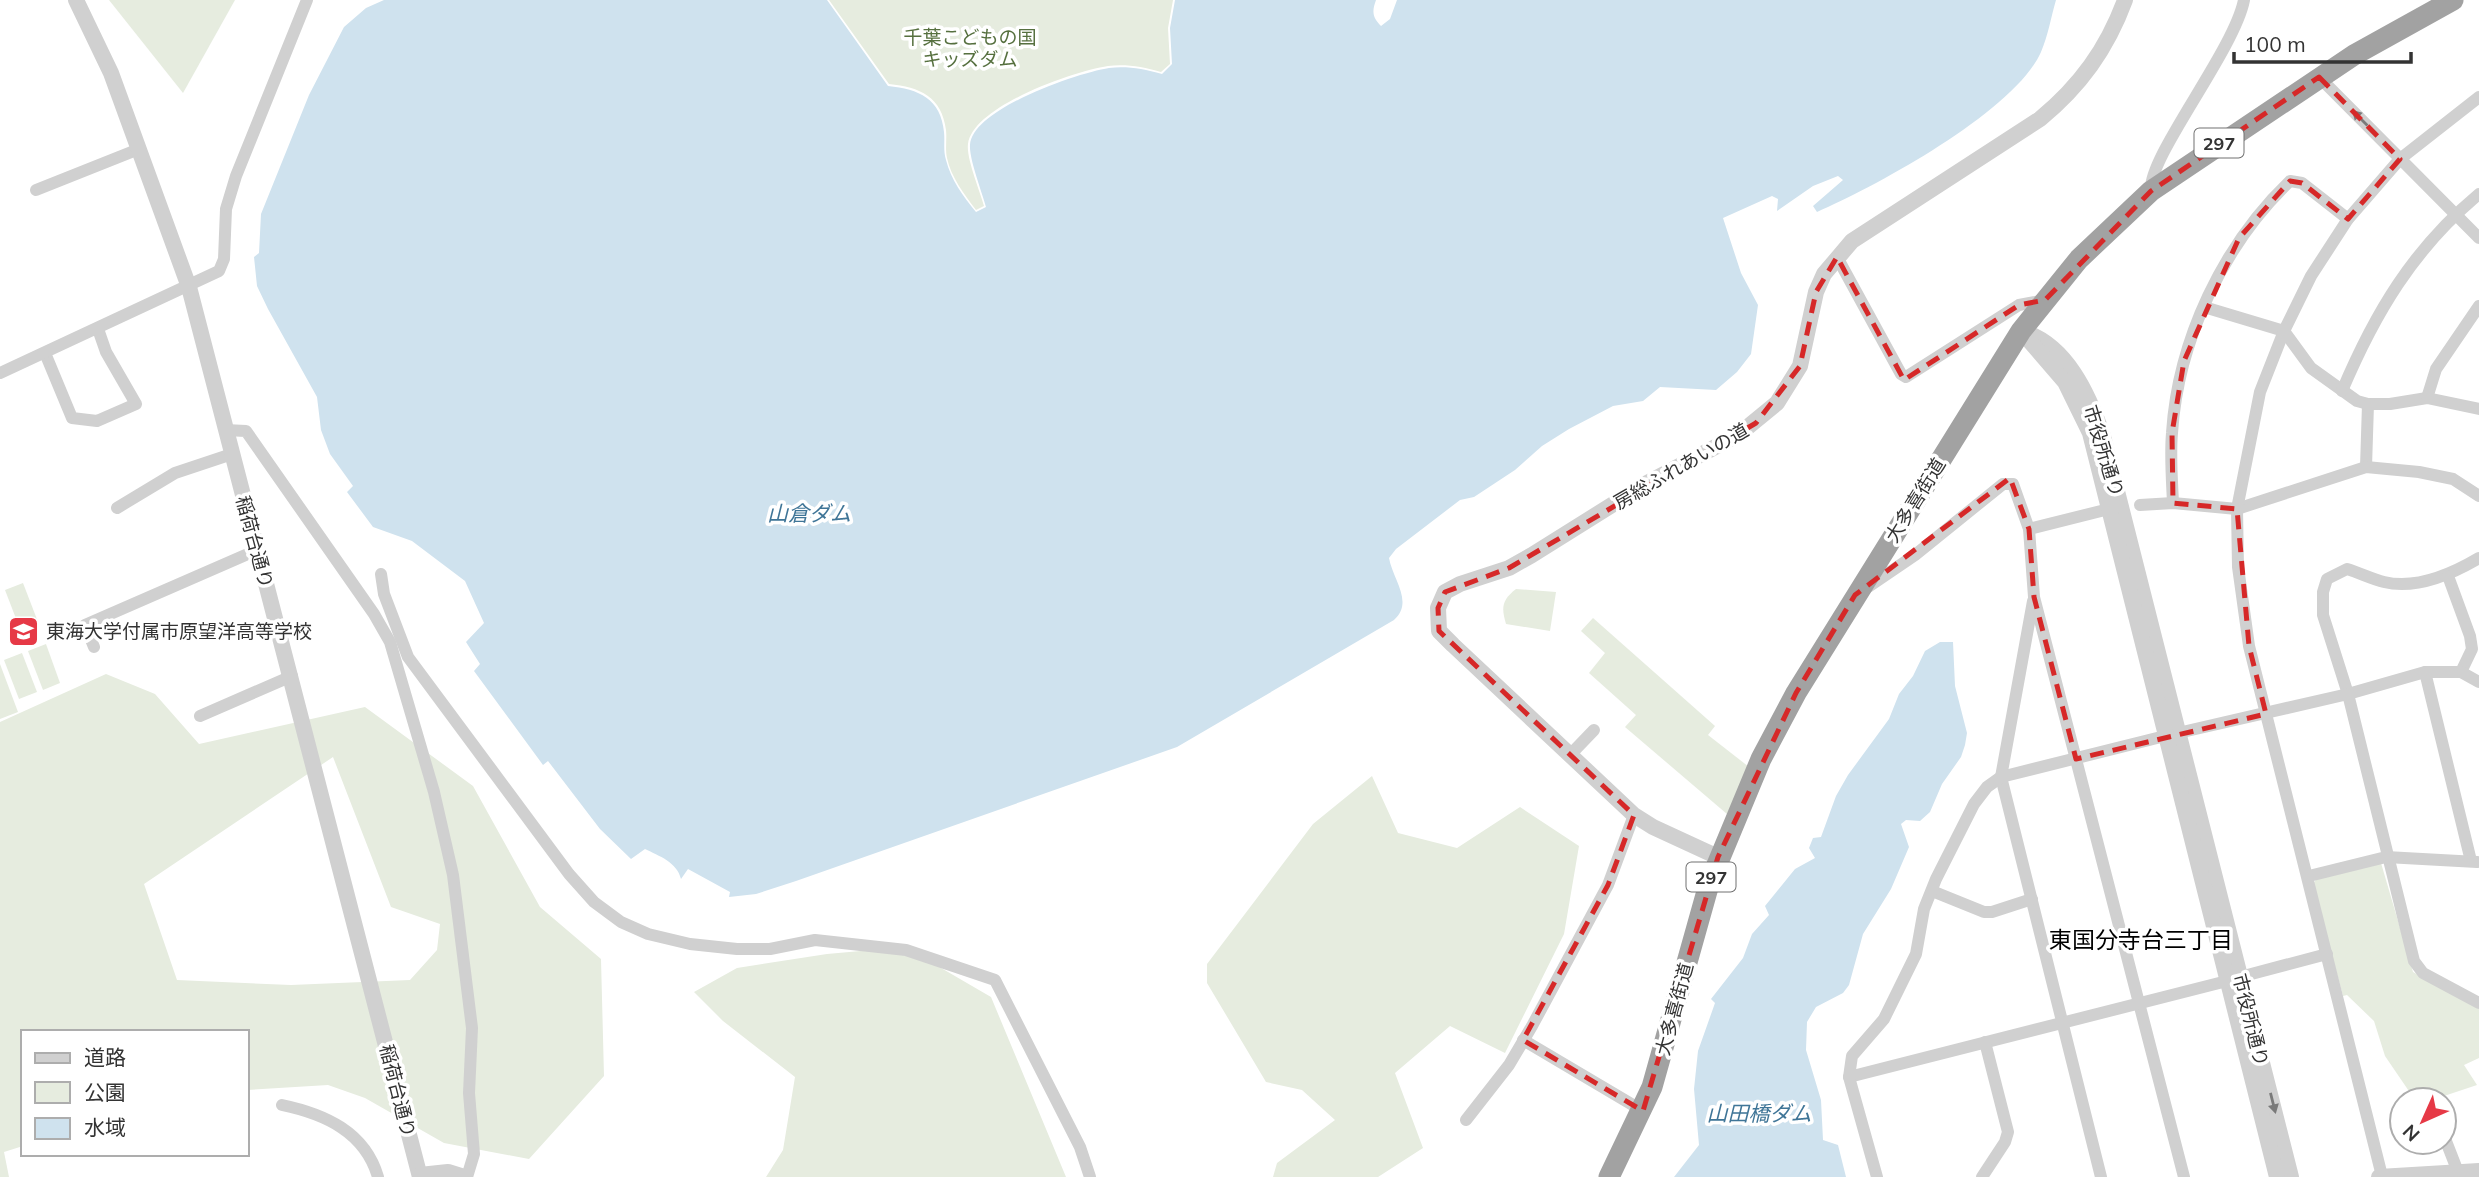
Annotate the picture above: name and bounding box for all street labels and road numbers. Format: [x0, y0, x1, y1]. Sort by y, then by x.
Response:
road number: 297 [2194, 128, 2244, 158]
street label: 市役所通り [2079, 402, 2129, 500]
street label: 房総ふれあいの道 [1609, 418, 1753, 514]
street label: 大多喜街道 [1880, 453, 1950, 547]
street label: 稲荷台通り [231, 493, 279, 591]
road number: 297 [1686, 862, 1736, 892]
street label: 大多喜街道 [1650, 960, 1698, 1058]
street label: 市役所通り [2228, 971, 2274, 1069]
street label: 稲荷台通り [375, 1042, 421, 1140]

